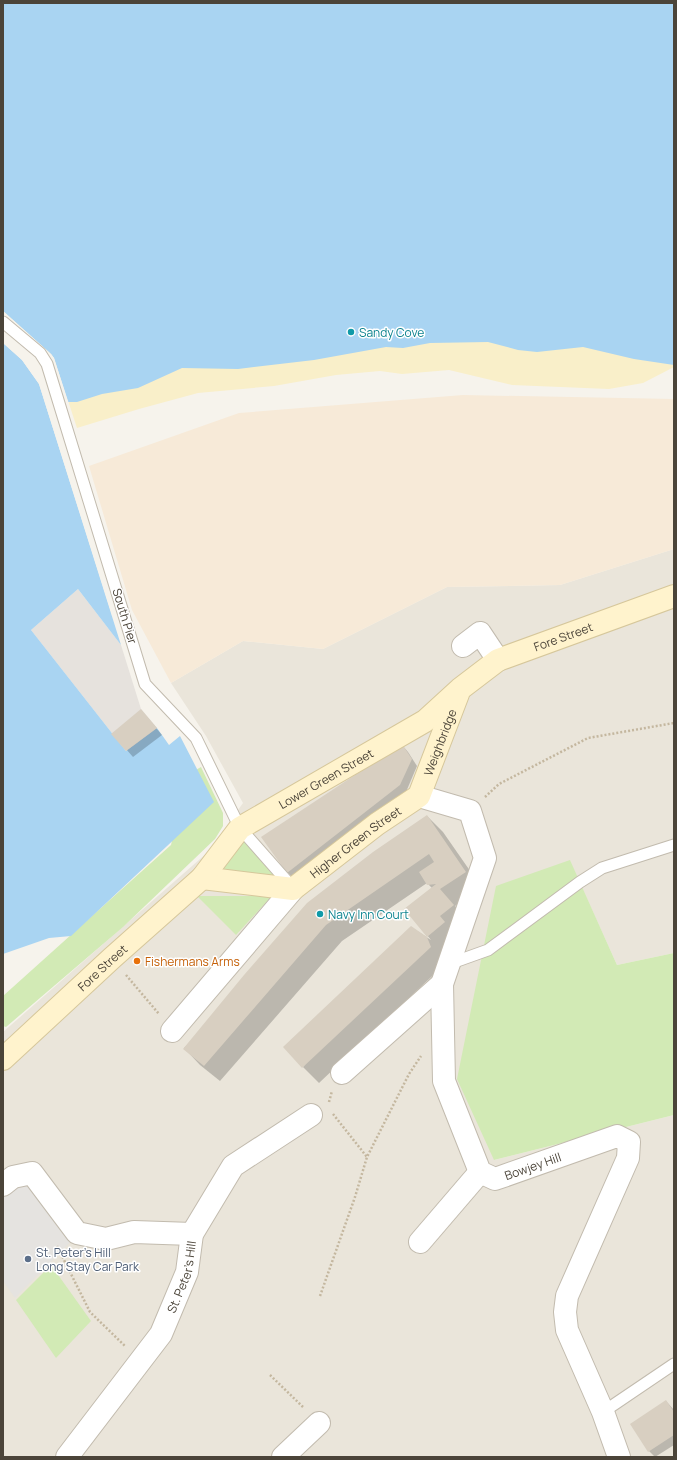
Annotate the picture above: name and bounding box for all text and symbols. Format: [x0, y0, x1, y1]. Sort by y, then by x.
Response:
place label: Sandy Cove [359, 324, 424, 341]
marker: Sandy Cove [346, 327, 356, 337]
street label: South Pier [108, 586, 142, 647]
street label: Fore Street [531, 618, 595, 655]
street label: Weighbridge [419, 706, 460, 778]
street label: Lower Green Street [275, 744, 377, 813]
street label: Higher Green Street [306, 802, 405, 882]
place label: Navy Inn Court [328, 906, 409, 923]
marker: Navy Inn Court [315, 909, 325, 919]
street label: Fore Street [74, 940, 131, 995]
place label: Fishermans Arms [145, 953, 240, 970]
marker: Fishermans Arms [132, 956, 142, 966]
street label: Bowjey Hill [502, 1148, 563, 1184]
street label: St. Peter's Hill [162, 1240, 200, 1315]
place label: St. Peter's Hill Long Stay Car Park [36, 1244, 140, 1275]
marker: St. Peter's Hill Long Stay Car Park [23, 1254, 33, 1264]

